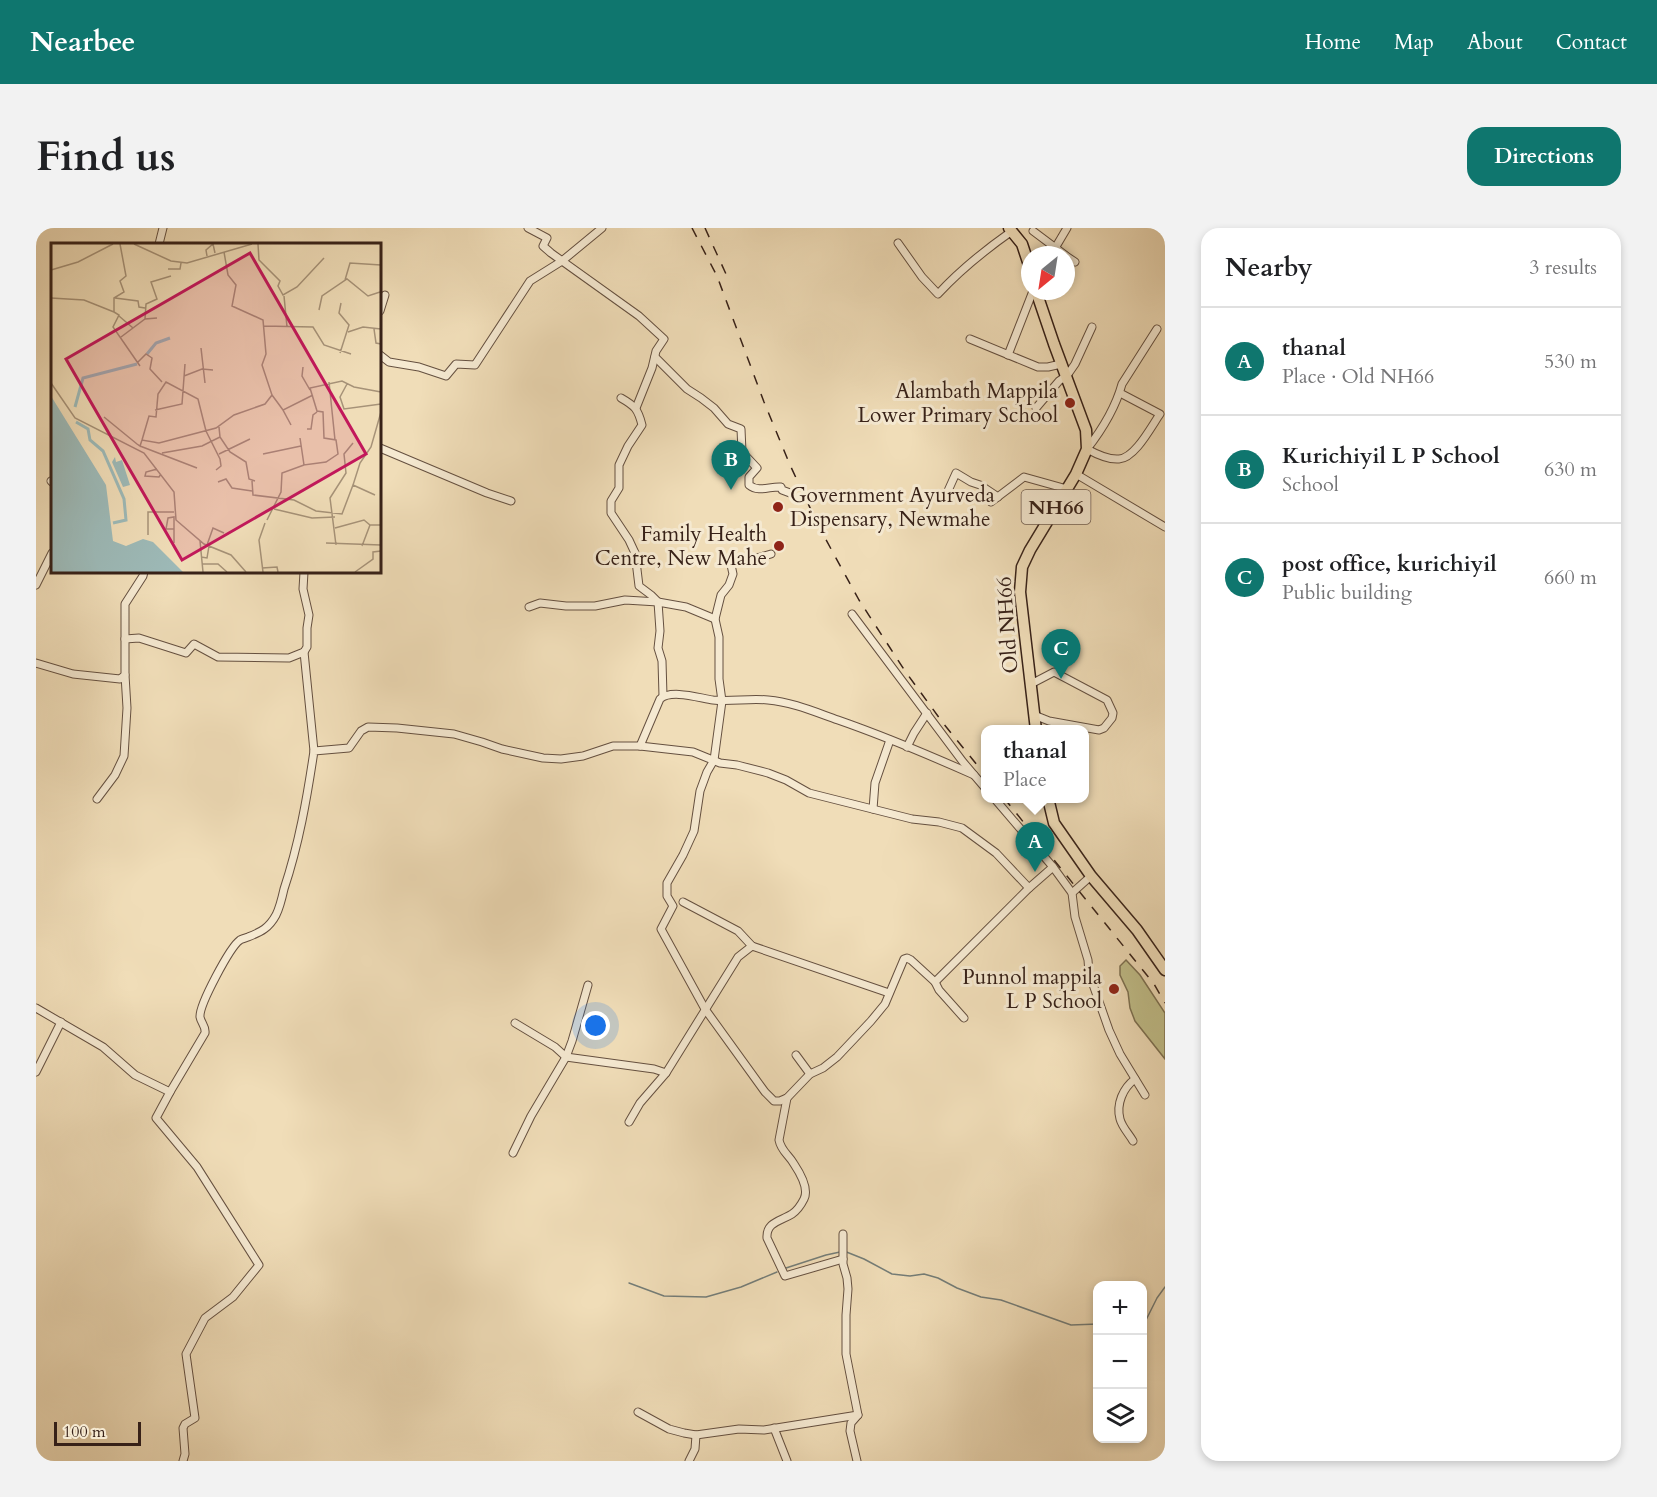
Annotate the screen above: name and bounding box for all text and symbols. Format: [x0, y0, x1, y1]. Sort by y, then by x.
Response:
text: Nearbee [30, 23, 135, 61]
text: Home [1305, 28, 1361, 57]
text: Map [1394, 28, 1434, 57]
text: About [1467, 28, 1523, 57]
text: Contact [1556, 28, 1627, 57]
button: Directions [1467, 127, 1621, 186]
text: Find us [36, 128, 176, 185]
inset map [51, 243, 381, 573]
north arrow [1021, 246, 1075, 300]
text: Nearby [1225, 250, 1313, 285]
text: 3 results [1529, 254, 1597, 281]
text: thanal [1282, 333, 1346, 363]
text: A [1237, 348, 1252, 375]
text: 530 m [1544, 348, 1597, 375]
text: Place · Old NH66 [1282, 363, 1434, 390]
place label: Alambath Mappila Lower Primary School [857, 377, 1058, 430]
marker: Alambath Mappila Lower Primary School [1063, 396, 1077, 410]
pin: B [712, 440, 750, 490]
text: Kurichiyil L P School [1282, 441, 1500, 471]
text: B [1237, 456, 1252, 483]
text: 630 m [1544, 456, 1597, 483]
text: School [1282, 471, 1339, 498]
place label: Government Ayurveda Dispensary, Newmahe [790, 481, 995, 534]
road number: NH66 [1022, 490, 1090, 524]
marker: Government Ayurveda Dispensary, Newmahe [771, 500, 785, 514]
place label: Family Health Centre, New Mahe [595, 520, 767, 573]
marker: Family Health Centre, New Mahe [772, 539, 786, 553]
text: post office, kurichiyil [1282, 549, 1497, 579]
text: C [1237, 564, 1252, 591]
text: 660 m [1544, 564, 1597, 591]
street label: Old NH66 [990, 575, 1025, 675]
text: Public building [1282, 579, 1412, 606]
pin: C [1042, 630, 1080, 679]
popup [981, 725, 1089, 803]
text: thanal [1003, 736, 1067, 766]
text: Place [1003, 766, 1047, 793]
pin: A [1016, 822, 1054, 872]
place label: Punnol mappila L P School [962, 963, 1102, 1016]
marker: Punnol mappila L P School [1107, 982, 1121, 996]
your location [581, 1011, 610, 1040]
map controls [1093, 1281, 1147, 1443]
button: + [1093, 1281, 1147, 1335]
button: − [1093, 1335, 1147, 1389]
button: layers [1093, 1389, 1147, 1443]
scale bar [54, 1419, 141, 1446]
text: 100 m [63, 1421, 105, 1443]

